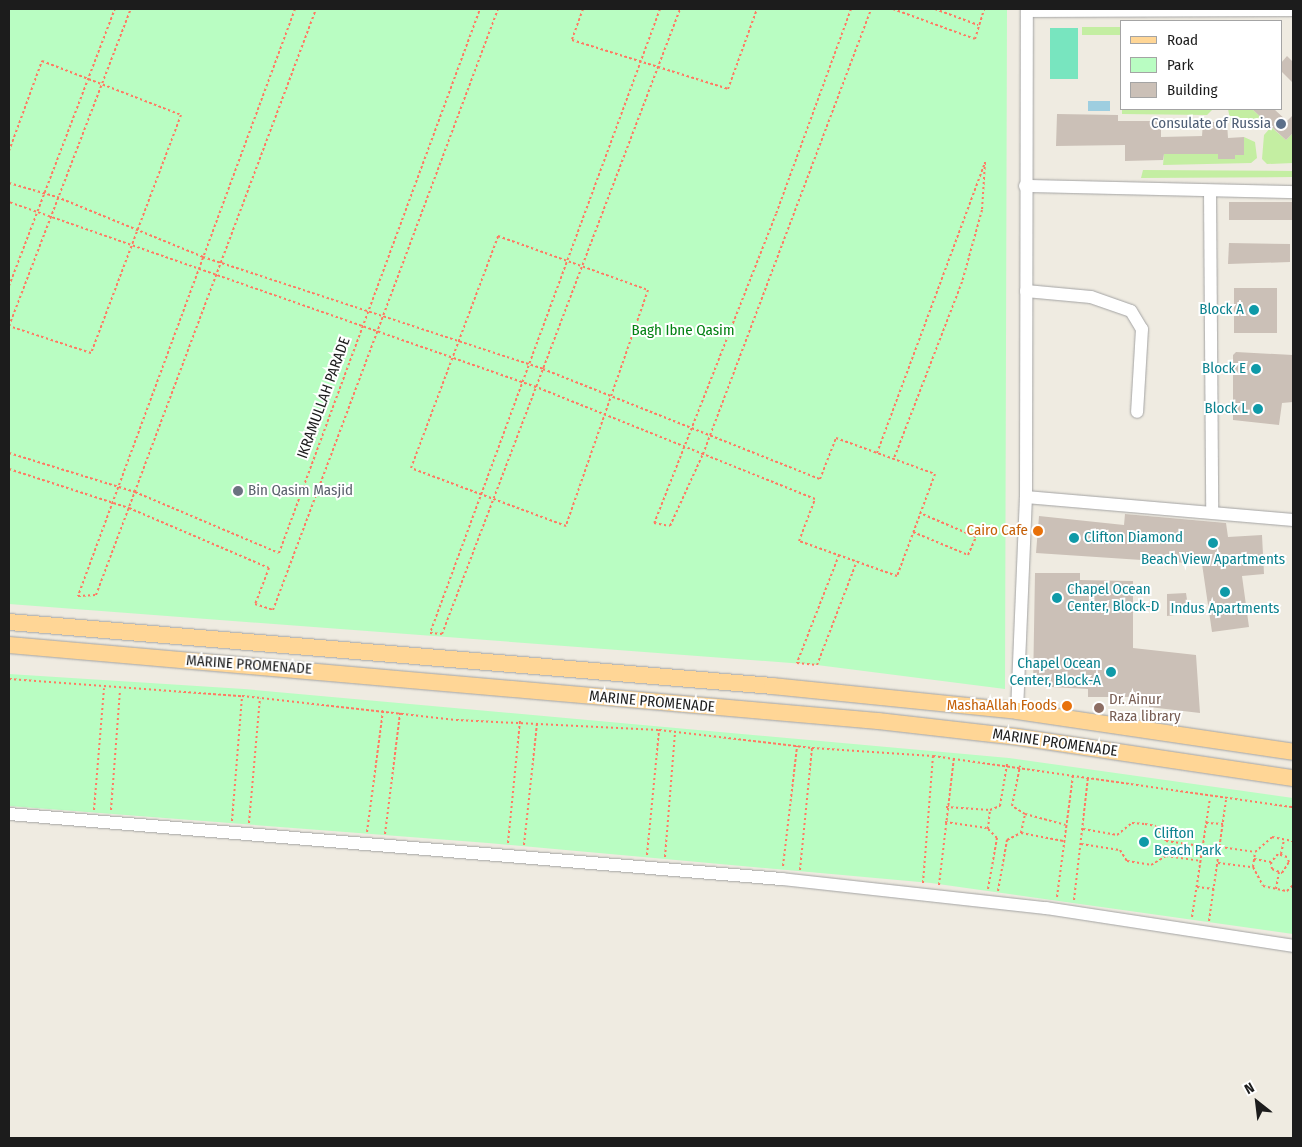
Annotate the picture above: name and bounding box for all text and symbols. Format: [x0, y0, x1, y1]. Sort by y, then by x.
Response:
legend [1120, 20, 1282, 110]
text: Road [1167, 31, 1198, 49]
text: Park [1167, 56, 1194, 74]
text: Building [1167, 81, 1218, 99]
place label: Consulate of Russia [1151, 115, 1271, 133]
marker: Consulate of Russia [1275, 118, 1287, 130]
place label: Block A [1199, 301, 1244, 319]
marker: Block A [1248, 304, 1260, 316]
park label: Bagh Ibne Qasim [632, 322, 734, 340]
street label: IKRAMULLAH PARADE [294, 335, 354, 461]
place label: Block E [1202, 360, 1246, 378]
marker: Block E [1250, 363, 1262, 375]
place label: Block L [1204, 400, 1248, 418]
marker: Block L [1252, 403, 1264, 415]
place label: Bin Qasim Masjid [248, 482, 353, 500]
marker: Bin Qasim Masjid [232, 485, 244, 497]
place label: Cairo Cafe [967, 522, 1028, 540]
marker: Cairo Cafe [1032, 525, 1044, 537]
place label: Clifton Diamond [1084, 529, 1183, 547]
marker: Clifton Diamond [1068, 532, 1080, 544]
marker: Beach View Apartments [1207, 537, 1219, 549]
place label: Beach View Apartments [1141, 551, 1285, 569]
place label: Chapel Ocean Center, Block-D [1067, 580, 1160, 615]
marker: Indus Apartments [1219, 586, 1231, 598]
marker: Chapel Ocean Center, Block-D [1051, 592, 1063, 604]
place label: Indus Apartments [1170, 600, 1280, 618]
street label: MARINE PROMENADE [186, 652, 312, 678]
place label: Chapel Ocean Center, Block-A [1009, 654, 1101, 689]
marker: Chapel Ocean Center, Block-A [1105, 666, 1117, 678]
street label: MARINE PROMENADE [588, 688, 716, 716]
place label: Dr. Ainur Raza library [1109, 690, 1181, 725]
place label: MashaAllah Foods [947, 697, 1057, 715]
marker: MashaAllah Foods [1061, 700, 1073, 712]
marker: Dr. Ainur Raza library [1093, 702, 1105, 714]
street label: MARINE PROMENADE [991, 725, 1119, 761]
place label: Clifton Beach Park [1154, 824, 1221, 859]
marker: Clifton Beach Park [1138, 836, 1150, 848]
north arrow [1232, 1077, 1282, 1127]
text: N [1242, 1079, 1257, 1098]

